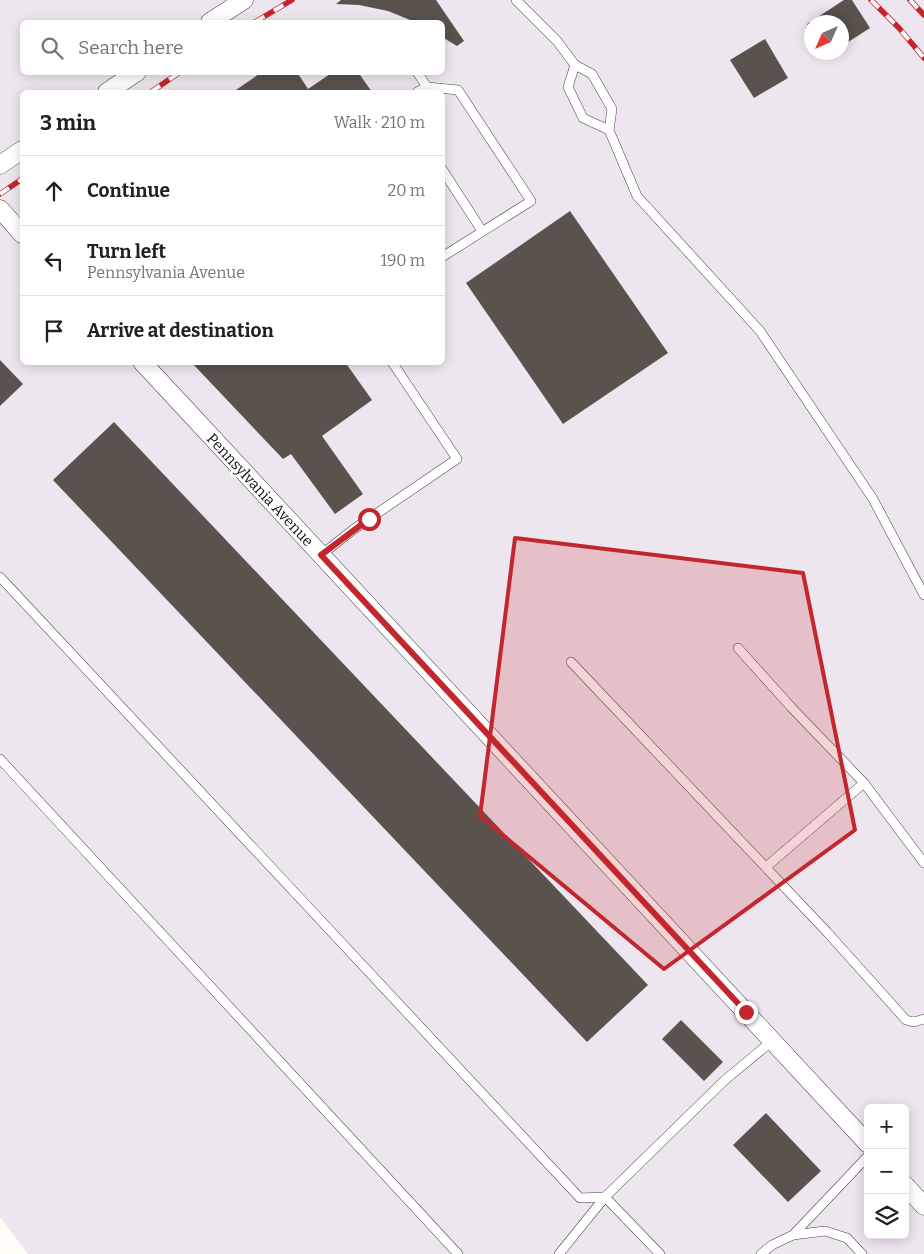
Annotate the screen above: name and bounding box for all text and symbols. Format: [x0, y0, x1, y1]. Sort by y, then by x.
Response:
north arrow [804, 15, 849, 60]
search box [20, 20, 445, 75]
icon: search [38, 34, 66, 62]
text: Search here [78, 36, 183, 59]
text: 3 min [40, 110, 96, 136]
text: Walk · 210 m [334, 113, 425, 132]
icon: ahead [40, 177, 68, 205]
text: Continue [87, 179, 170, 202]
text: 20 m [388, 181, 425, 200]
text: Turn left [87, 240, 166, 263]
icon: left [40, 247, 68, 275]
text: 190 m [380, 251, 425, 270]
text: Pennsylvania Avenue [87, 263, 245, 282]
icon: arrive [40, 317, 68, 345]
text: Arrive at destination [87, 319, 274, 342]
street label: Pennsylvania Avenue [203, 430, 317, 550]
route start [358, 508, 381, 531]
route end [735, 1001, 758, 1024]
map controls [864, 1104, 909, 1239]
button: + [864, 1104, 909, 1149]
button: − [864, 1149, 909, 1194]
button: layers [864, 1194, 909, 1239]

